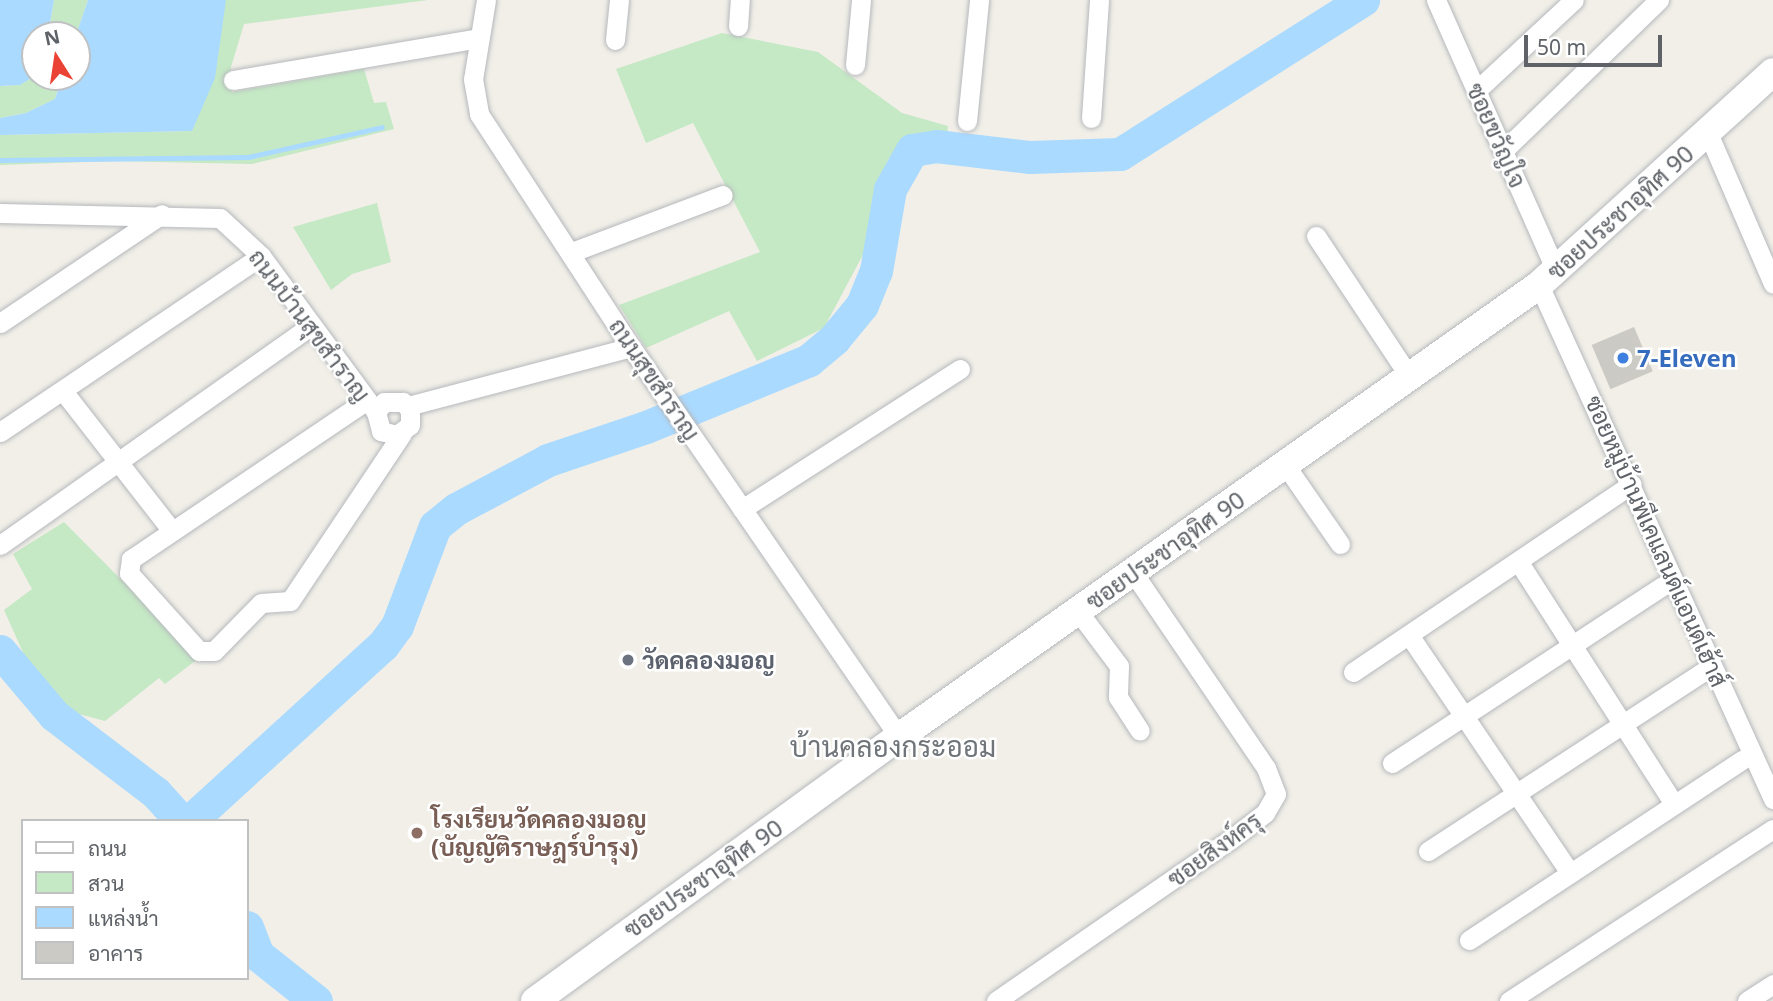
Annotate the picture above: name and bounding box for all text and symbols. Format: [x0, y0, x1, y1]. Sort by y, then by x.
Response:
north arrow [21, 21, 91, 91]
scale bar [1528, 21, 1666, 65]
text: N [42, 23, 62, 52]
text: 50 m [1537, 33, 1586, 61]
street label: ซอยขวัญใจ [1461, 78, 1533, 192]
street label: ซอยประชาอุทิศ 90 [1541, 139, 1699, 285]
street label: ถนนบ้านสุขสำราญ [243, 243, 377, 407]
street label: ถนนสุขสำราญ [604, 312, 706, 446]
place label: 7-Eleven [1637, 344, 1736, 372]
marker: 7-Eleven [1615, 350, 1631, 366]
street label: ซอยหมู่บ้านพีเคแลนด์แอนด์เฮ้าส์ [1580, 391, 1734, 691]
street label: ซอยประชาอุทิศ 90 [1080, 485, 1250, 615]
place label: วัดคลองมอญ [642, 646, 775, 674]
marker: วัดคลองมอญ [620, 652, 636, 668]
district label: บ้านคลองกระออม [790, 729, 996, 763]
place label: โรงเรียนวัดคลองมอญ (บัญญัติราษฎร์บำรุง) [431, 805, 647, 861]
street label: ซอยสิงห์ครุ [1162, 805, 1266, 893]
street label: ซอยประชาอุทิศ 90 [618, 813, 788, 943]
legend [21, 819, 248, 980]
marker: โรงเรียนวัดคลองมอญ (บัญญัติราษฎร์บำรุง) [409, 825, 425, 841]
text: ถนน [88, 834, 127, 862]
text: สวน [88, 869, 124, 897]
text: แหล่งน้ำ [88, 904, 159, 932]
text: อาคาร [88, 939, 144, 967]

